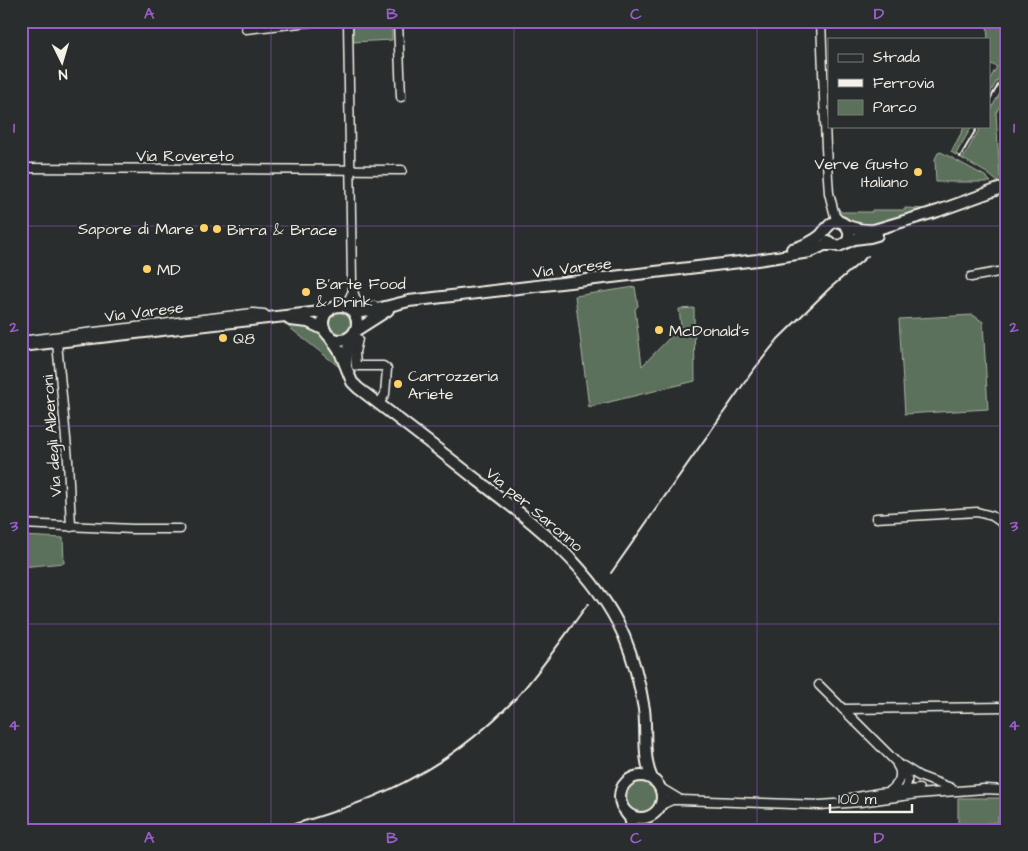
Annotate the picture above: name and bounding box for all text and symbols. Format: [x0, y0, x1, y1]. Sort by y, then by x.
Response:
text: A [144, 3, 155, 25]
text: B [386, 3, 398, 25]
text: C [630, 3, 642, 25]
text: D [874, 3, 885, 25]
north arrow [38, 38, 88, 88]
legend [828, 38, 990, 128]
text: Strada [873, 47, 920, 68]
text: N [58, 64, 68, 84]
text: Ferrovia [873, 73, 935, 94]
text: Parco [873, 97, 917, 118]
text: 1 [13, 117, 16, 139]
text: 1 [1013, 117, 1016, 139]
street label: Via Rovereto [136, 145, 234, 167]
place label: Verve Gusto Italiano [814, 153, 908, 193]
marker: Verve Gusto Italiano [912, 166, 924, 178]
place label: Sapore di Mare [78, 218, 194, 240]
place label: Birra & Brace [227, 219, 338, 241]
marker: Sapore di Mare [198, 222, 210, 234]
marker: Birra & Brace [211, 223, 223, 235]
street label: Via Varese [531, 252, 613, 284]
place label: MD [157, 259, 181, 281]
marker: MD [141, 263, 153, 275]
place label: B'arte Food & Drink [316, 273, 406, 313]
marker: B'arte Food & Drink [300, 286, 312, 298]
street label: Via Varese [103, 296, 185, 328]
text: 2 [8, 316, 19, 338]
text: 2 [1008, 316, 1019, 338]
place label: McDonald's [669, 320, 749, 342]
marker: McDonald's [653, 324, 665, 336]
place label: Q8 [233, 328, 255, 350]
marker: Q8 [217, 332, 229, 344]
place label: Carrozzeria Ariete [408, 365, 498, 405]
street label: Via degli Alberoni [37, 374, 68, 498]
marker: Carrozzeria Ariete [392, 378, 404, 390]
street label: Via per Saronno [481, 462, 588, 557]
text: 3 [9, 515, 19, 537]
text: 3 [1009, 515, 1019, 537]
text: 4 [9, 714, 20, 736]
text: 4 [1009, 714, 1020, 736]
scale bar [830, 781, 913, 813]
text: 100 m [838, 789, 877, 810]
text: A [144, 827, 155, 849]
text: B [386, 827, 398, 849]
text: C [630, 827, 642, 849]
text: D [874, 827, 885, 849]

